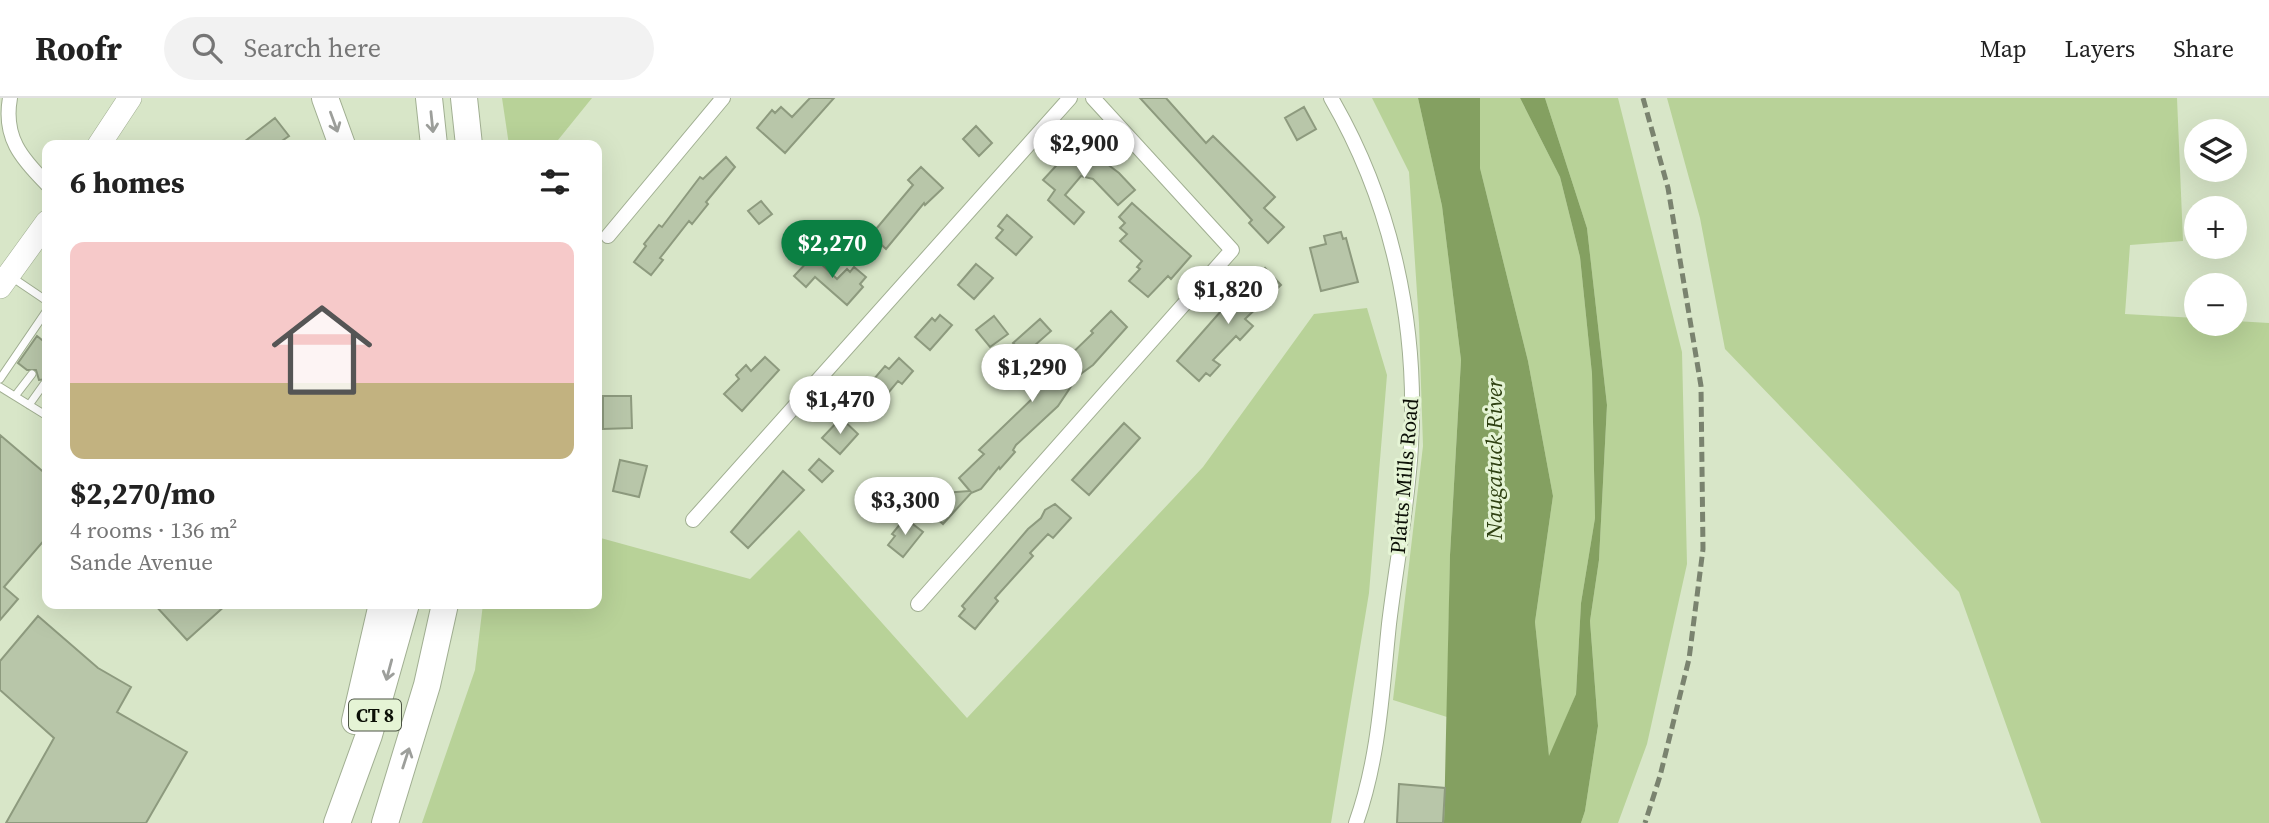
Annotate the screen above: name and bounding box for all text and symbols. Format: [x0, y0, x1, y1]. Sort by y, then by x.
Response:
search box [164, 17, 654, 80]
text: Roofr [35, 26, 122, 71]
icon: search [188, 29, 226, 67]
text: Search here [244, 30, 381, 66]
text: Map [1980, 32, 2027, 65]
text: Layers [2065, 32, 2135, 65]
text: Share [2173, 32, 2234, 65]
one-way arrow [328, 110, 341, 132]
one-way arrow [426, 110, 439, 132]
map controls [2184, 119, 2247, 336]
button: layers [2184, 119, 2247, 182]
pin: $2,900 [1027, 120, 1141, 180]
text: $2,900 [1049, 127, 1119, 159]
text: 6 homes [70, 162, 185, 203]
icon: filters [536, 163, 574, 201]
button: + [2184, 196, 2247, 259]
pin: $2,270 [775, 220, 889, 280]
text: $2,270 [797, 227, 867, 259]
pin: $1,820 [1171, 266, 1285, 326]
text: $1,820 [1193, 273, 1263, 305]
button: − [2184, 273, 2247, 336]
icon: home [259, 287, 385, 413]
pin: $1,290 [975, 344, 1089, 404]
text: $1,290 [997, 351, 1067, 383]
pin: $1,470 [783, 376, 897, 436]
water label: Naugatuck River [1478, 378, 1510, 541]
text: $1,470 [805, 383, 875, 415]
street label: Platts Mills Road [1383, 397, 1425, 555]
text: $2,270/mo [70, 473, 215, 514]
pin: $3,300 [848, 478, 962, 537]
text: $3,300 [870, 484, 940, 516]
text: 4 rooms · 136 m² [70, 514, 237, 546]
text: Sande Avenue [70, 546, 213, 578]
one-way arrow [381, 659, 394, 681]
road number: CT 8 [349, 700, 401, 730]
one-way arrow [400, 747, 413, 769]

